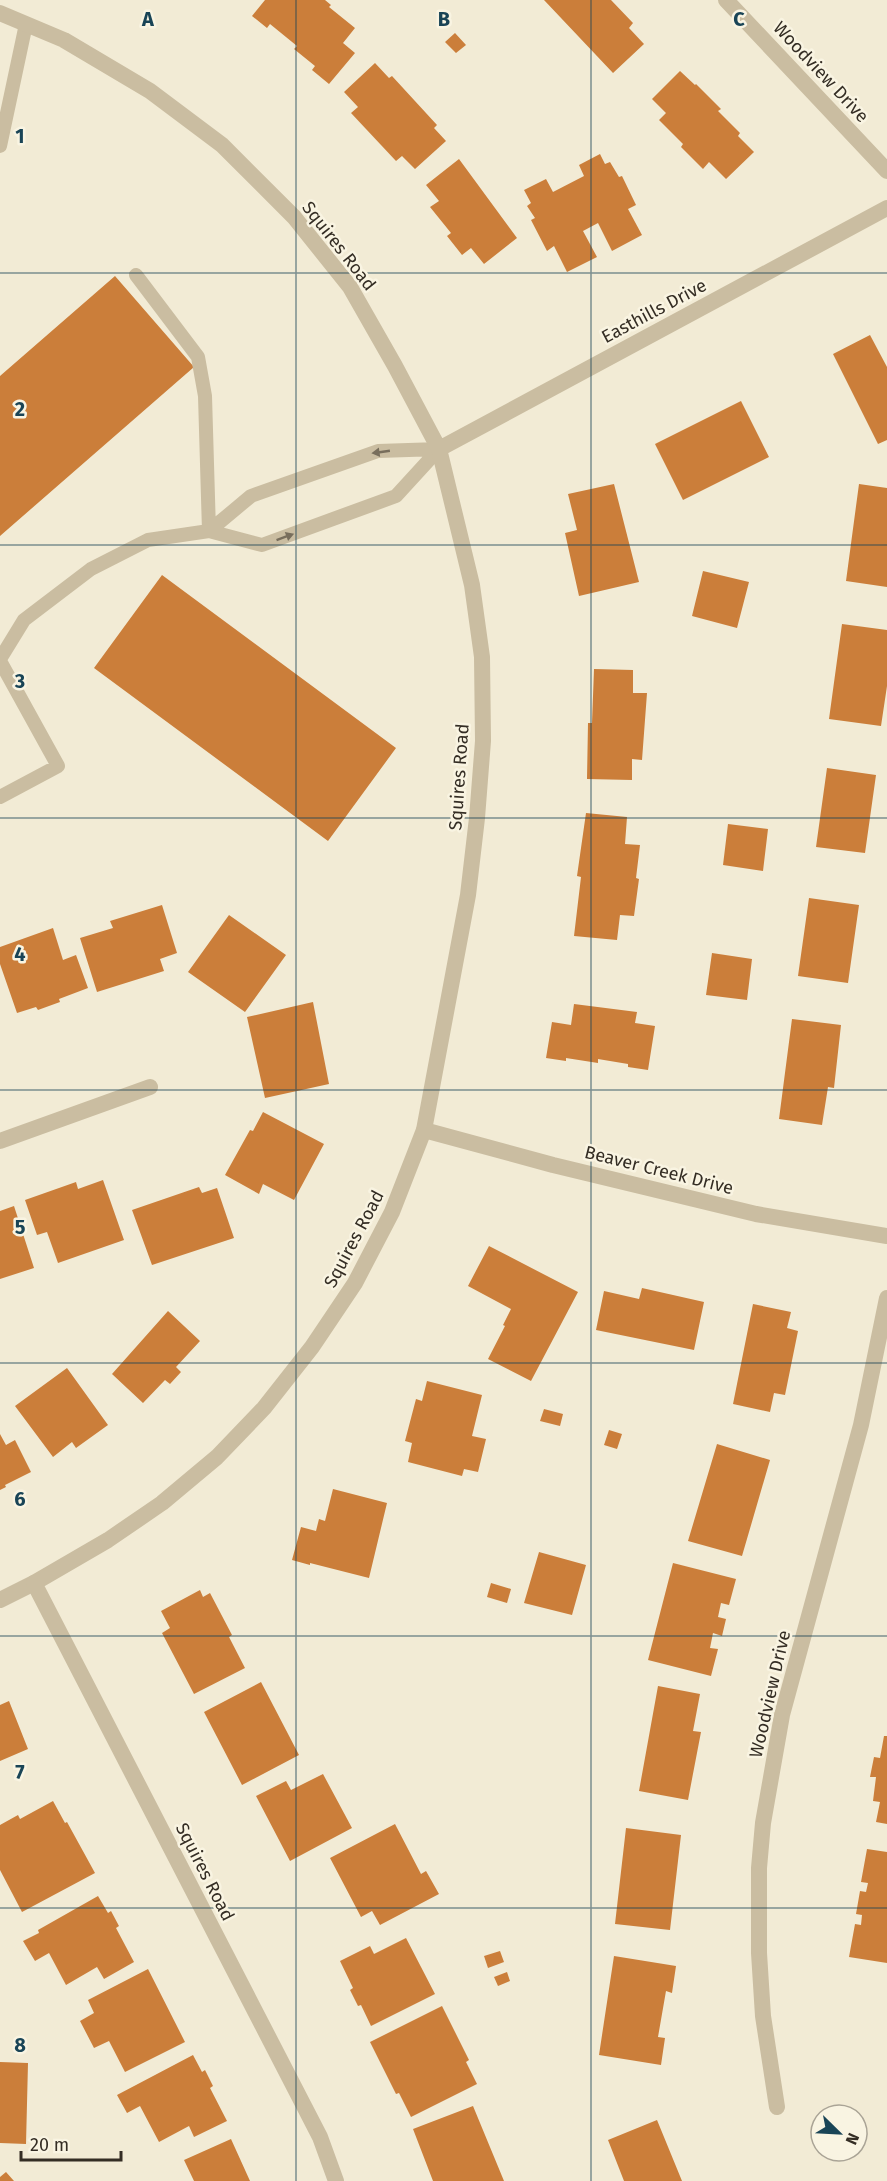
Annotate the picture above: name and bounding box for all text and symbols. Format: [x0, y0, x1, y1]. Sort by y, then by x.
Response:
text: A [141, 7, 155, 31]
text: B [438, 7, 450, 31]
text: C [733, 7, 745, 31]
street label: Woodview Drive [769, 17, 873, 127]
text: 1 [15, 124, 25, 148]
street label: Squires Road [297, 197, 381, 295]
street label: Easthills Drive [598, 274, 710, 348]
text: 2 [15, 397, 25, 421]
one-way arrow [372, 447, 391, 456]
one-way arrow [276, 531, 294, 541]
text: 3 [14, 669, 25, 693]
street label: Squires Road [444, 723, 474, 831]
text: 4 [14, 942, 26, 966]
street label: Beaver Creek Drive [582, 1141, 736, 1199]
street label: Squires Road [319, 1187, 389, 1291]
text: 5 [15, 1215, 26, 1239]
text: 6 [14, 1487, 26, 1511]
street label: Woodview Drive [745, 1628, 795, 1760]
text: 7 [15, 1760, 25, 1784]
street label: Squires Road [171, 1819, 239, 1925]
text: 8 [14, 2033, 26, 2057]
north arrow [809, 2103, 869, 2163]
scale bar [21, 2124, 122, 2162]
text: N [841, 2130, 863, 2148]
text: 20 m [30, 2134, 69, 2156]

